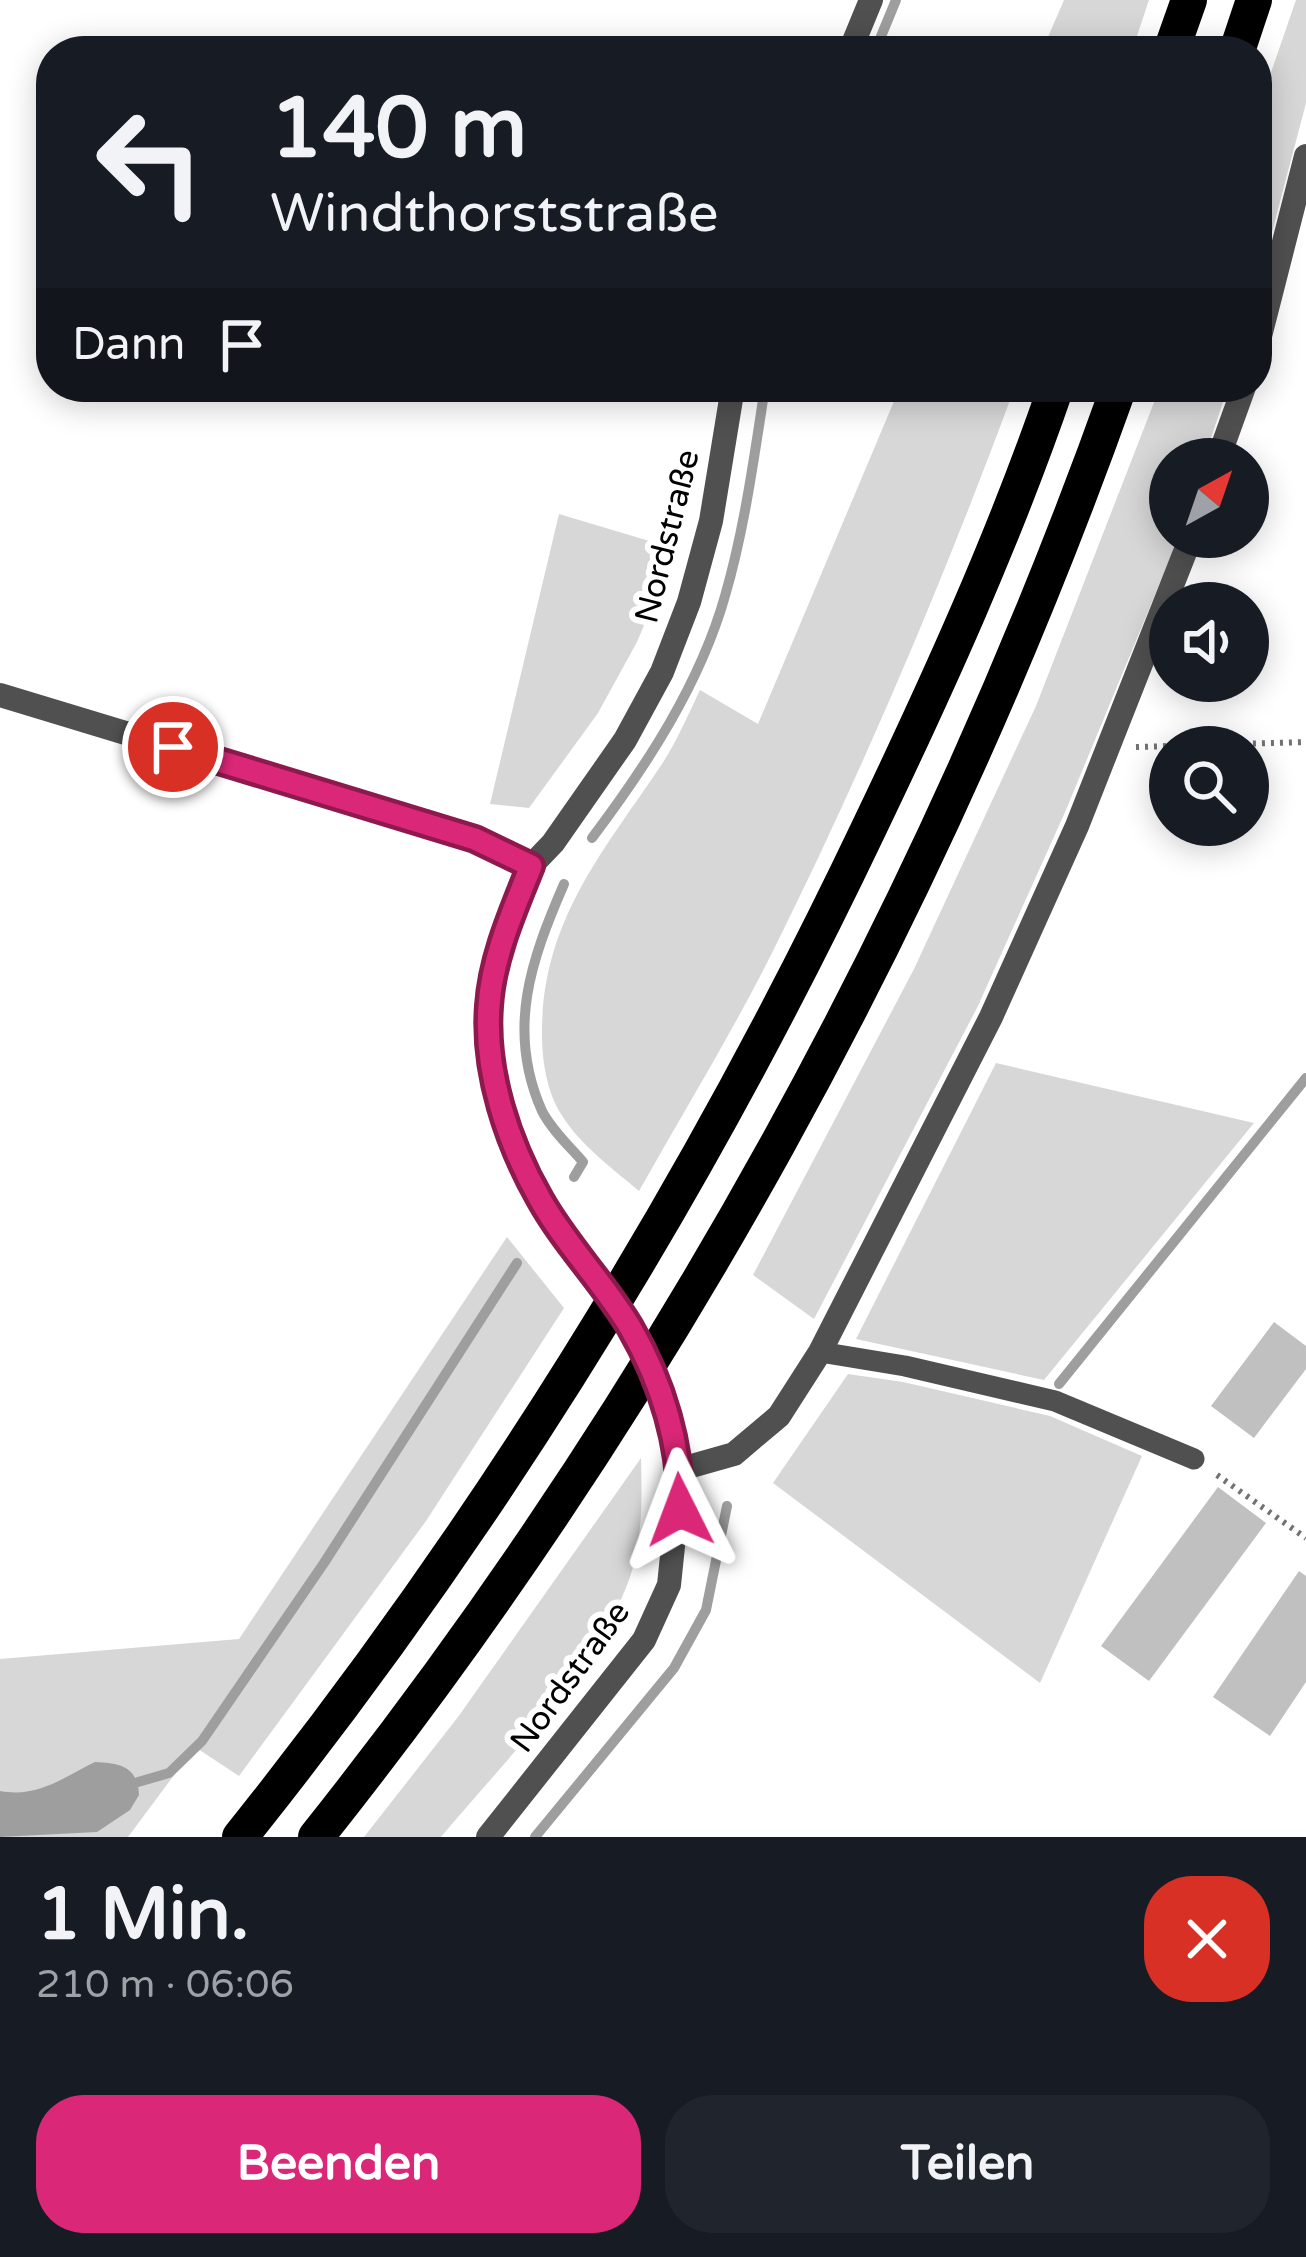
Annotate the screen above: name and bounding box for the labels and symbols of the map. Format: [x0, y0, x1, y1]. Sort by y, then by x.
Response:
north arrow [1149, 438, 1269, 558]
street label: Nordstraße [627, 446, 708, 627]
pin [122, 696, 224, 798]
position arrow [617, 1447, 743, 1573]
street label: Nordstraße [502, 1594, 638, 1760]

